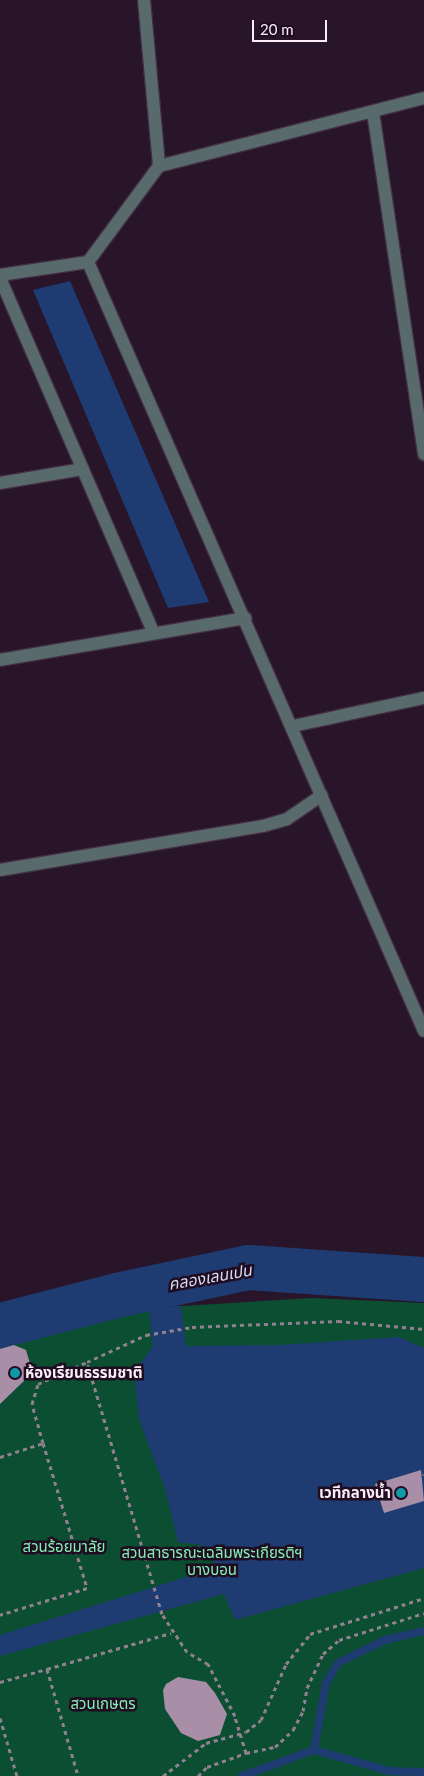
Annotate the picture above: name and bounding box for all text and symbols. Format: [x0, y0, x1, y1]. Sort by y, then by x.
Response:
scale bar [254, 10, 329, 42]
text: 20 m [260, 20, 294, 38]
water label: คลองเลนเปน [167, 1260, 253, 1294]
place label: ห้องเรียนธรรมชาติ [25, 1364, 143, 1382]
marker: ห้องเรียนธรรมชาติ [9, 1367, 21, 1379]
place label: เวทีกลางน้ำ [319, 1484, 391, 1502]
marker: เวทีกลางน้ำ [395, 1487, 407, 1499]
park label: สวนร้อยมาลัย [23, 1538, 105, 1556]
park label: สวนสาธารณะเฉลิมพระเกียรติฯ บางบอน [122, 1543, 302, 1578]
park label: สวนเกษตร [70, 1695, 136, 1713]

